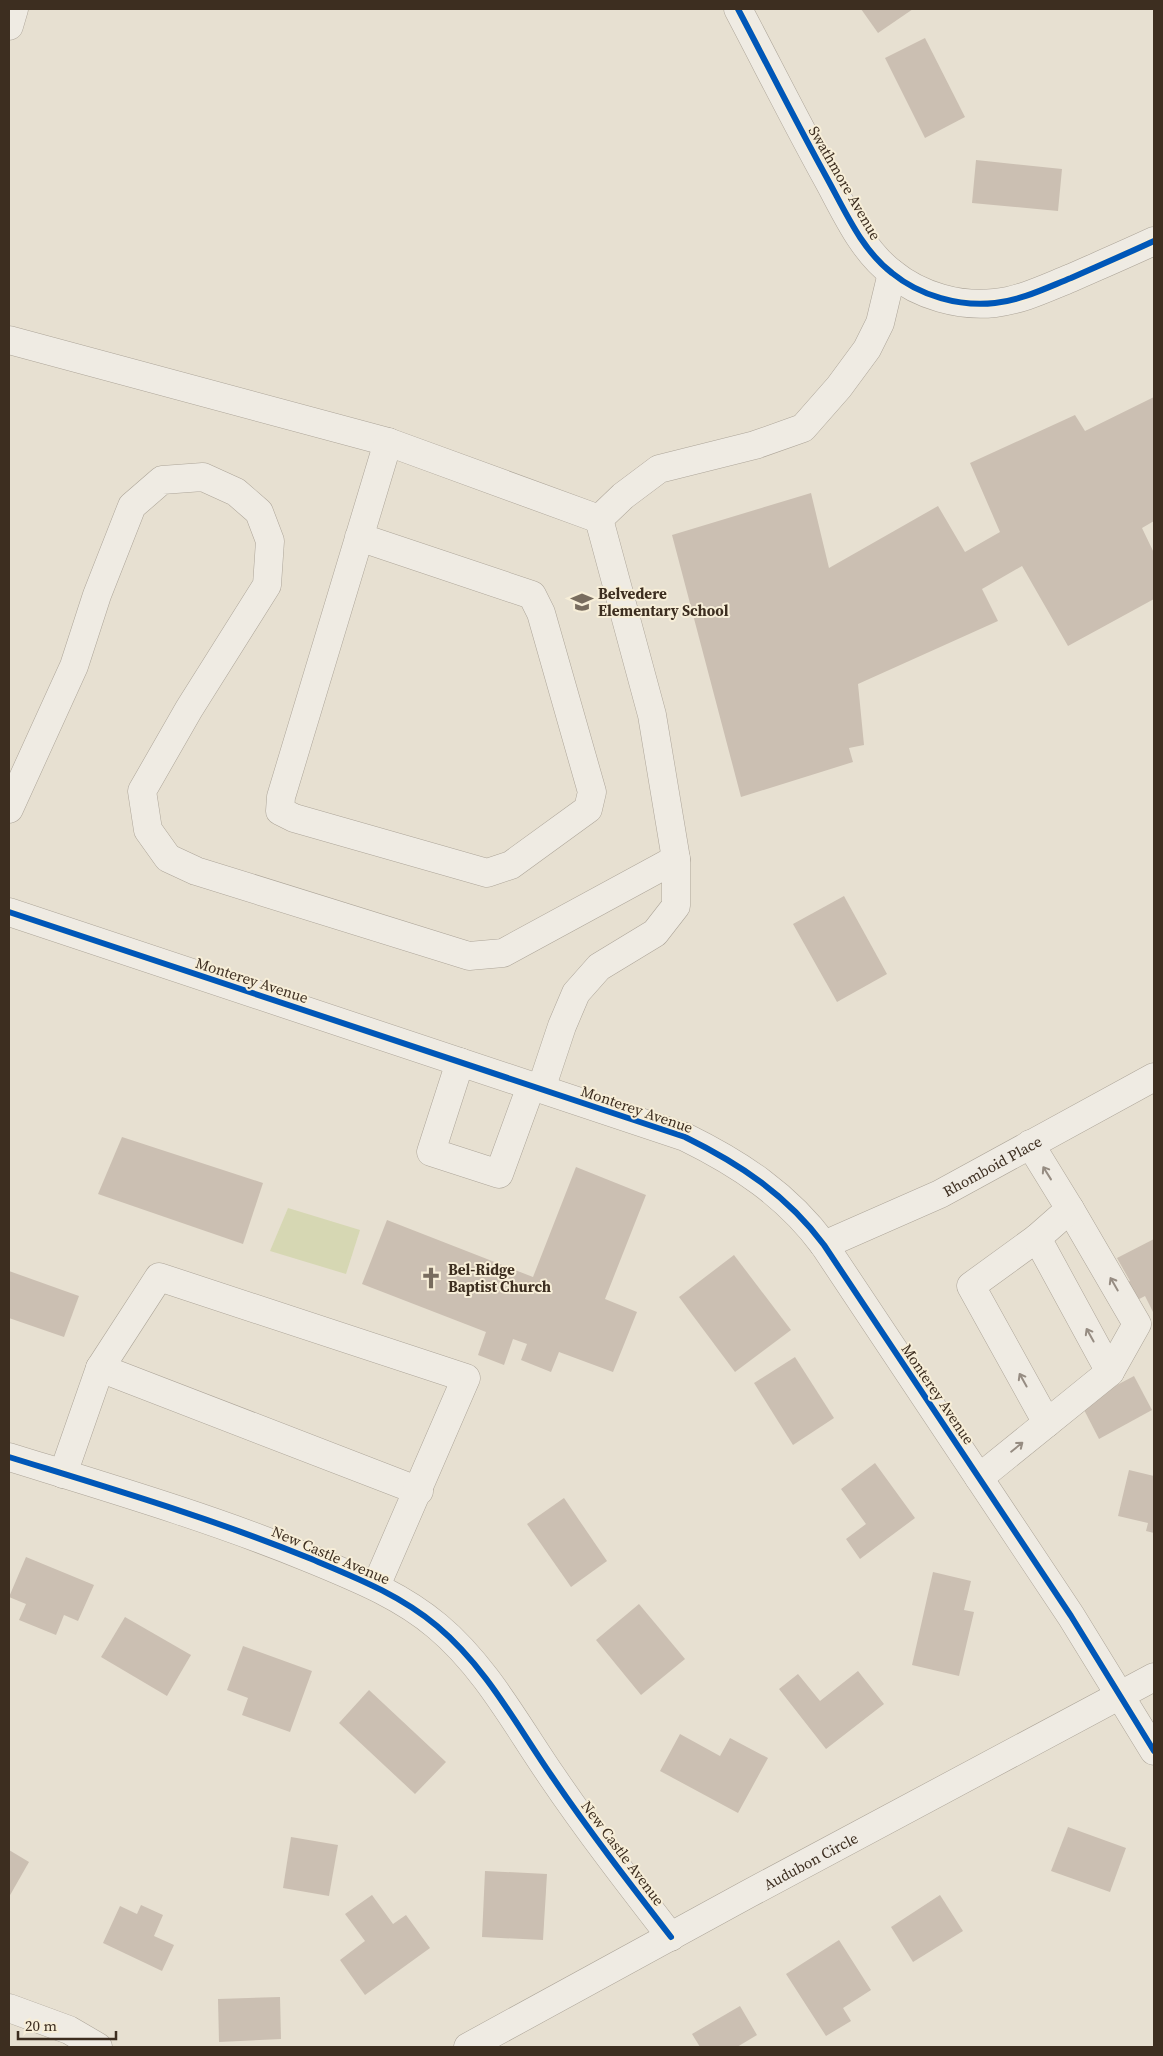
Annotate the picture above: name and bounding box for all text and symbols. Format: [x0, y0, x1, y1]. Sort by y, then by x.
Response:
street label: Swathmore Avenue [804, 122, 886, 244]
place label: Belvedere Elementary School [598, 583, 729, 621]
school or university icon: Belvedere Elementary School [569, 589, 595, 615]
street label: Monterey Avenue [193, 952, 311, 1008]
street label: Monterey Avenue [578, 1080, 696, 1138]
street label: Rhomboid Place [939, 1130, 1046, 1201]
one-way arrow [1042, 1166, 1052, 1180]
place label: Bel-Ridge Baptist Church [448, 1259, 551, 1297]
church icon: Bel-Ridge Baptist Church [418, 1265, 444, 1291]
one-way arrow [1108, 1277, 1118, 1291]
one-way arrow [1085, 1327, 1095, 1342]
street label: Monterey Avenue [897, 1340, 980, 1449]
one-way arrow [1018, 1374, 1028, 1388]
one-way arrow [1010, 1442, 1023, 1453]
street label: New Castle Avenue [269, 1521, 394, 1590]
street label: New Castle Avenue [577, 1796, 670, 1910]
street label: Audubon Circle [760, 1827, 862, 1894]
scale bar [18, 2008, 115, 2040]
text: 20 m [25, 2015, 57, 2036]

